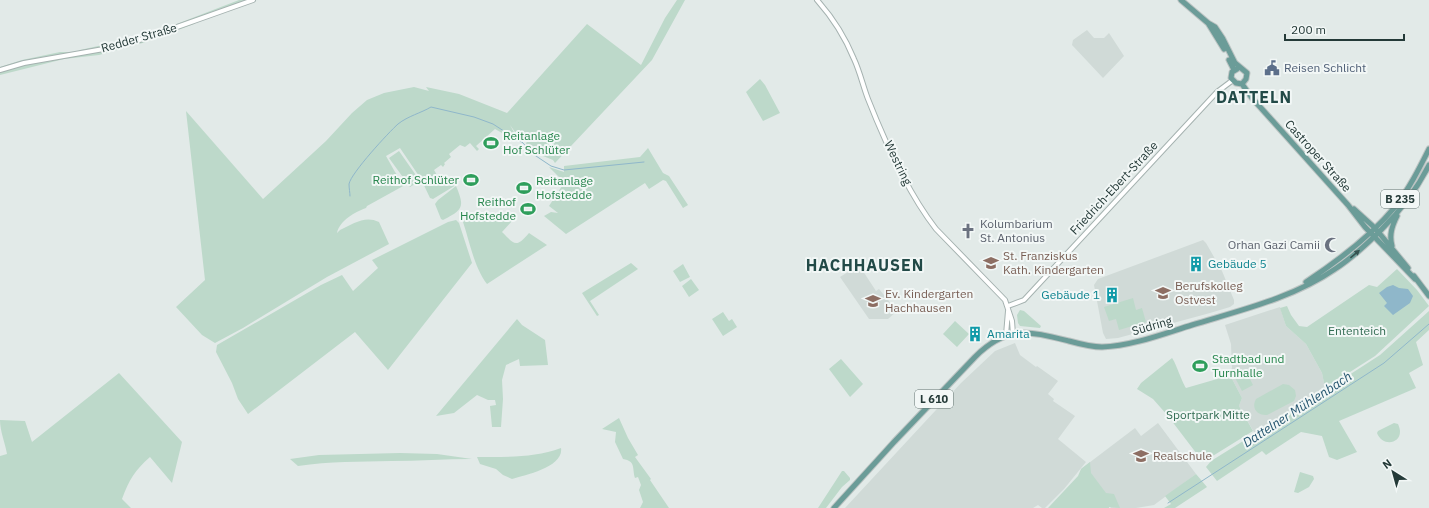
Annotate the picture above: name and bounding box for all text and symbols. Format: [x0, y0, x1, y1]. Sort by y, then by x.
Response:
scale bar [1285, 16, 1404, 42]
street label: Redder Straße [99, 19, 179, 55]
text: 200 m [1291, 22, 1326, 37]
public building icon: Reisen Schlicht [1263, 59, 1281, 77]
place label: Reisen Schlicht [1284, 60, 1366, 75]
district label: DATTELN [1216, 87, 1292, 107]
street label: Castroper Straße [1282, 116, 1355, 195]
place label: Reitanlage Hof Schlüter [503, 128, 571, 157]
sports icon: Reitanlage Hof Schlüter [482, 134, 500, 152]
street label: Westring [881, 138, 916, 188]
street label: Friedrich-Ebert-Straße [1066, 138, 1161, 237]
sports icon: Reithof Schlüter [462, 171, 480, 189]
place label: Reithof Schlüter [372, 172, 460, 187]
place label: Reitanlage Hofstedde [536, 173, 593, 202]
sports icon: Reitanlage Hofstedde [515, 179, 533, 197]
road number: B 235 [1381, 190, 1419, 208]
place label: Reithof Hofstedde [460, 194, 516, 223]
sports icon: Reithof Hofstedde [519, 200, 537, 218]
place label: Kolumbarium St. Antonius [980, 216, 1053, 245]
church icon: Kolumbarium St. Antonius [959, 222, 977, 240]
mosque icon: Orhan Gazi Camii [1323, 236, 1341, 254]
place label: Orhan Gazi Camii [1228, 237, 1320, 252]
place label: St. Franziskus Kath. Kindergarten [1003, 248, 1104, 277]
one-way arrow [1350, 249, 1361, 258]
school or university icon: St. Franziskus Kath. Kindergarten [982, 254, 1000, 272]
district label: HACHHAUSEN [806, 255, 924, 275]
building icon: Gebäude 5 [1187, 255, 1205, 273]
place label: Gebäude 5 [1208, 256, 1267, 271]
place label: Berufskolleg Ostvest [1175, 278, 1243, 307]
school or university icon: Berufskolleg Ostvest [1154, 284, 1172, 302]
place label: Ev. Kindergarten Hachhausen [885, 286, 973, 315]
building icon: Gebäude 1 [1103, 286, 1121, 304]
place label: Gebäude 1 [1041, 287, 1100, 302]
school or university icon: Ev. Kindergarten Hachhausen [864, 292, 882, 310]
street label: Südring [1130, 312, 1174, 338]
park label: Ententeich [1328, 323, 1386, 338]
building icon: Amarita [966, 325, 984, 343]
place label: Amarita [987, 326, 1030, 341]
place label: Stadtbad und Turnhalle [1212, 351, 1285, 380]
sports icon: Stadtbad und Turnhalle [1191, 357, 1209, 375]
water label: Dattelner Mühlenbach [1239, 368, 1355, 451]
road number: L 610 [915, 390, 953, 408]
park label: Sportpark Mitte [1166, 407, 1250, 422]
school or university icon: Realschule [1132, 447, 1150, 465]
place label: Realschule [1153, 448, 1213, 463]
north arrow [1373, 452, 1413, 492]
text: N [1380, 456, 1394, 472]

